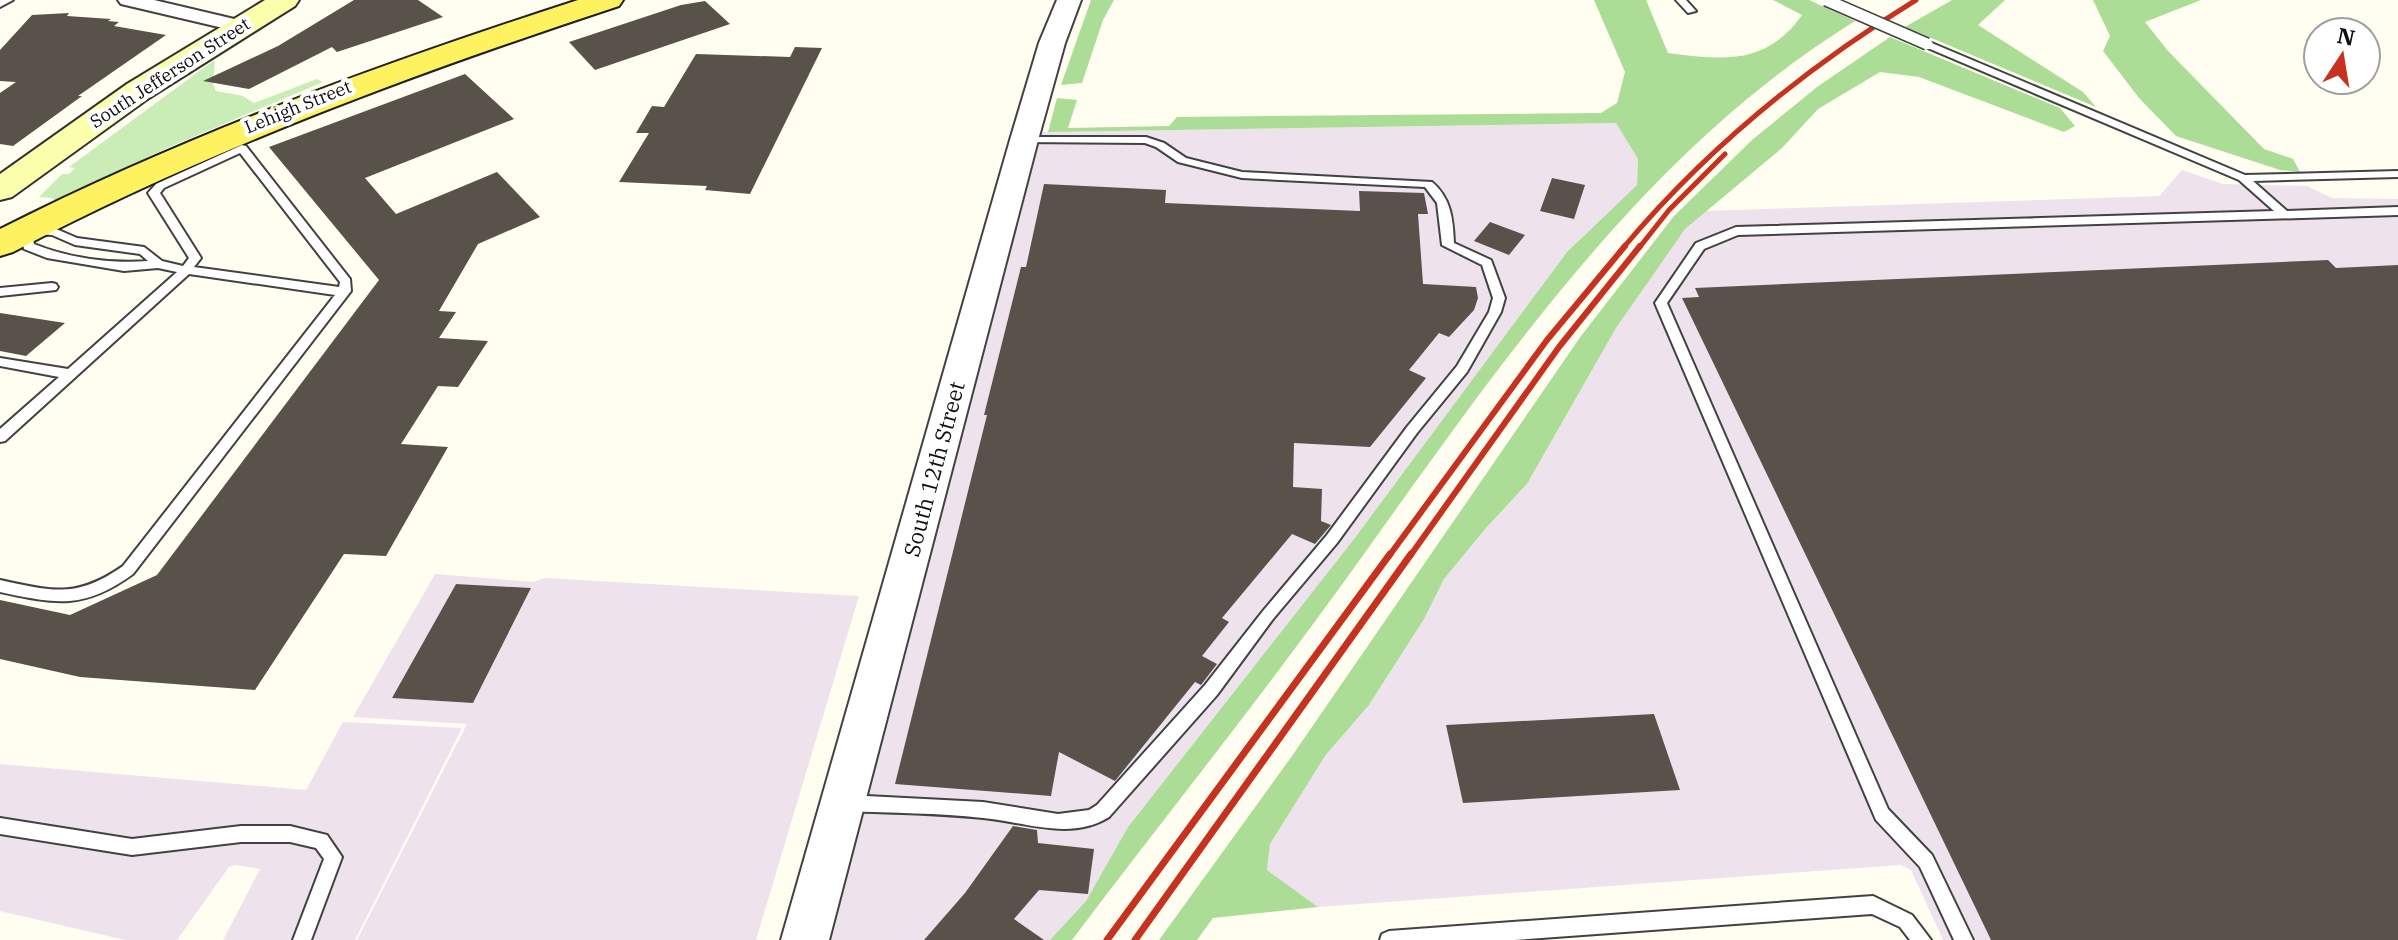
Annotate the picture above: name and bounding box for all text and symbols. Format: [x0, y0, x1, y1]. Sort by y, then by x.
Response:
street label: South Jefferson Street [85, 12, 254, 133]
north arrow [2302, 16, 2382, 96]
text: N [2335, 20, 2358, 52]
street label: Lehigh Street [241, 75, 355, 138]
street label: South 12th Street [896, 378, 971, 560]

